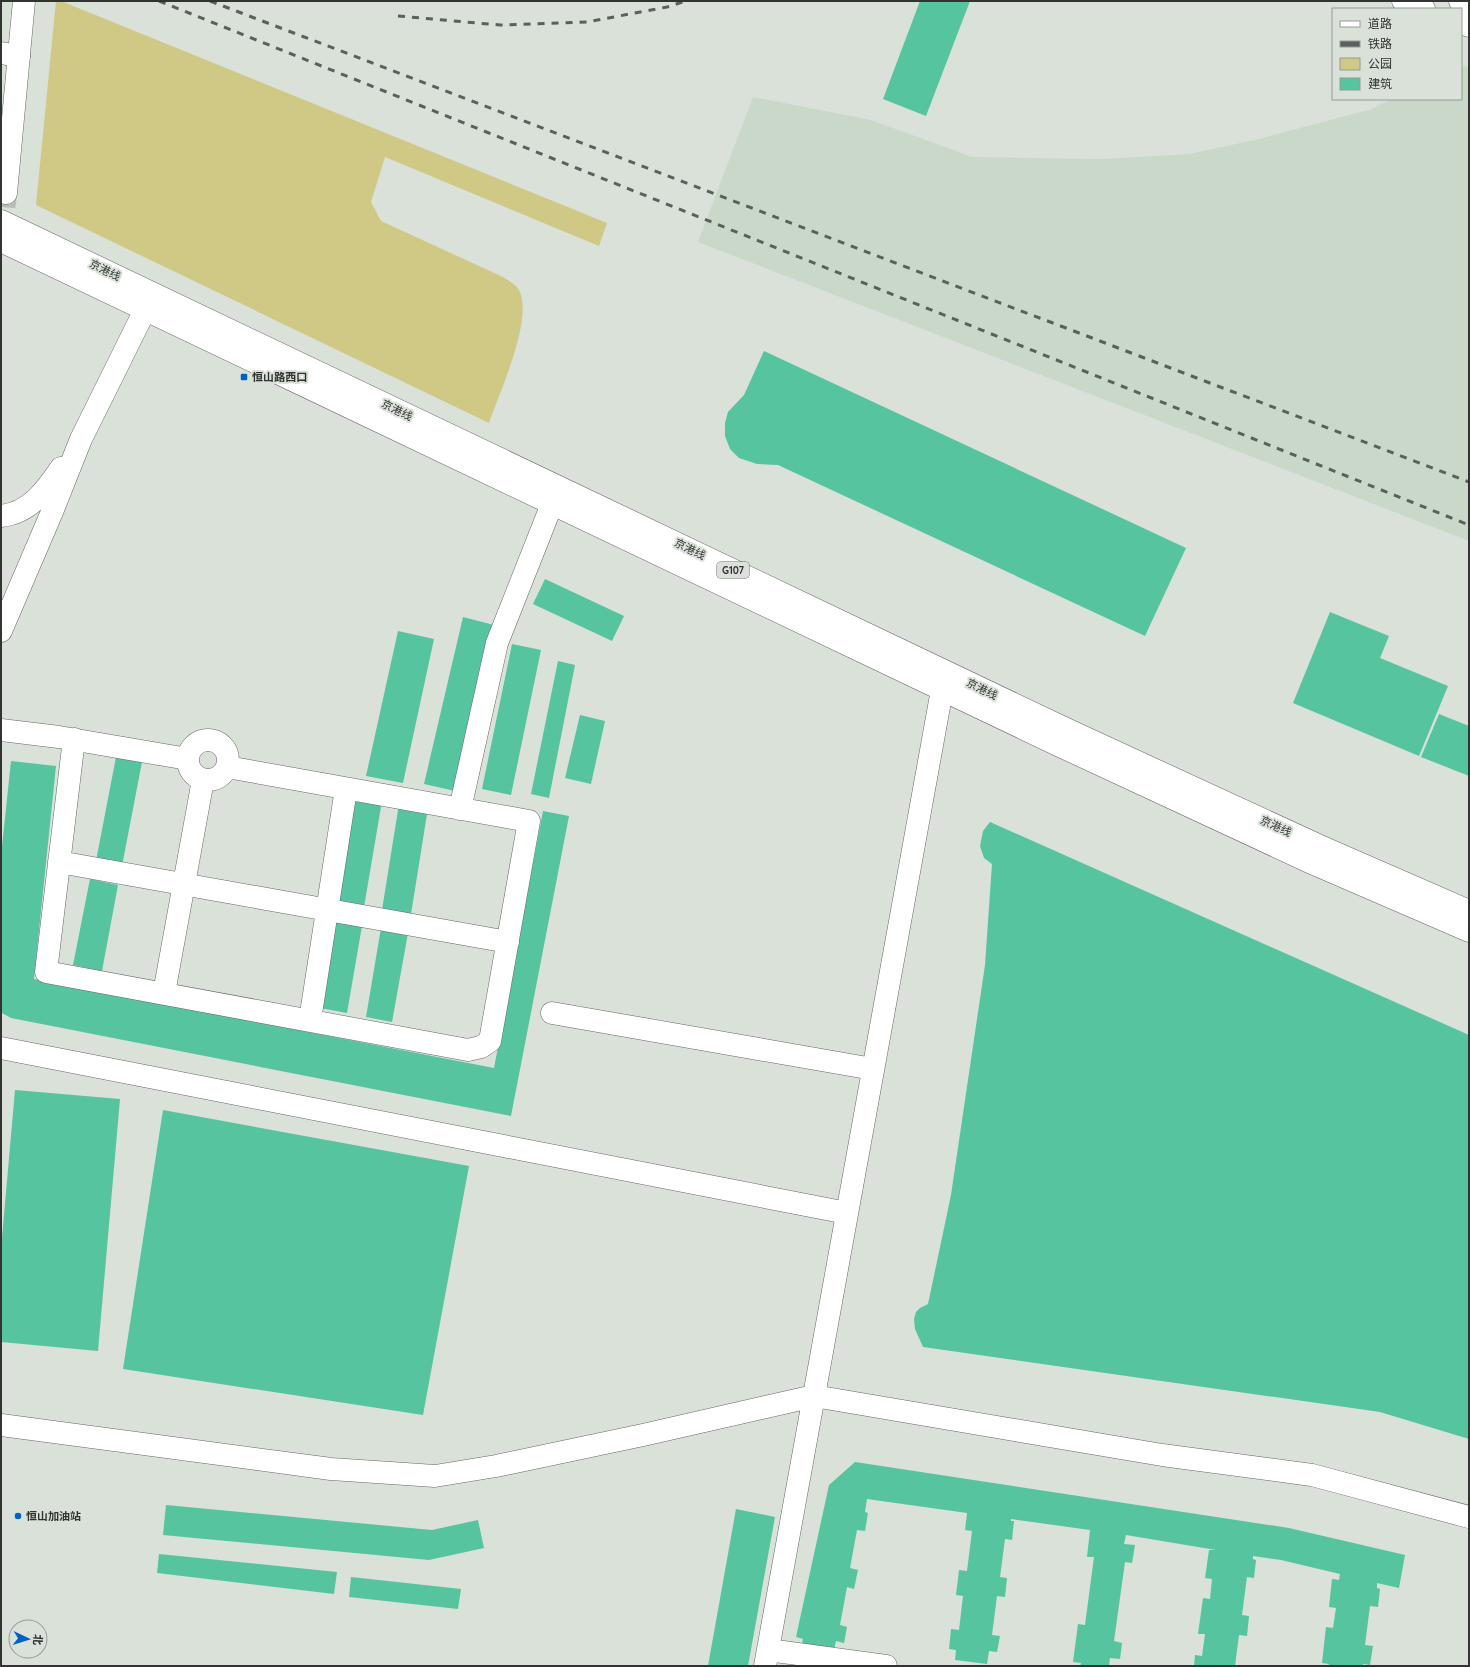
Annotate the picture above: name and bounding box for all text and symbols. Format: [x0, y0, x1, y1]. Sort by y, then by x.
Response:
legend [1332, 8, 1462, 100]
text: 道路 [1368, 16, 1392, 31]
text: 铁路 [1368, 36, 1392, 51]
text: 公园 [1368, 56, 1392, 71]
text: 建筑 [1368, 76, 1392, 91]
street label: 京港线 [87, 256, 123, 284]
place label: 恒山路西口 [252, 370, 307, 384]
marker: 恒山路西口 [239, 372, 249, 382]
street label: 京港线 [379, 396, 415, 424]
street label: 京港线 [672, 535, 708, 563]
road number: G107 [717, 562, 749, 578]
street label: 京港线 [964, 675, 1000, 703]
street label: 京港线 [1258, 813, 1294, 839]
place label: 恒山加油站 [26, 1509, 81, 1523]
marker: 恒山加油站 [13, 1511, 23, 1521]
north arrow [8, 1619, 48, 1659]
text: 北 [31, 1634, 45, 1646]

